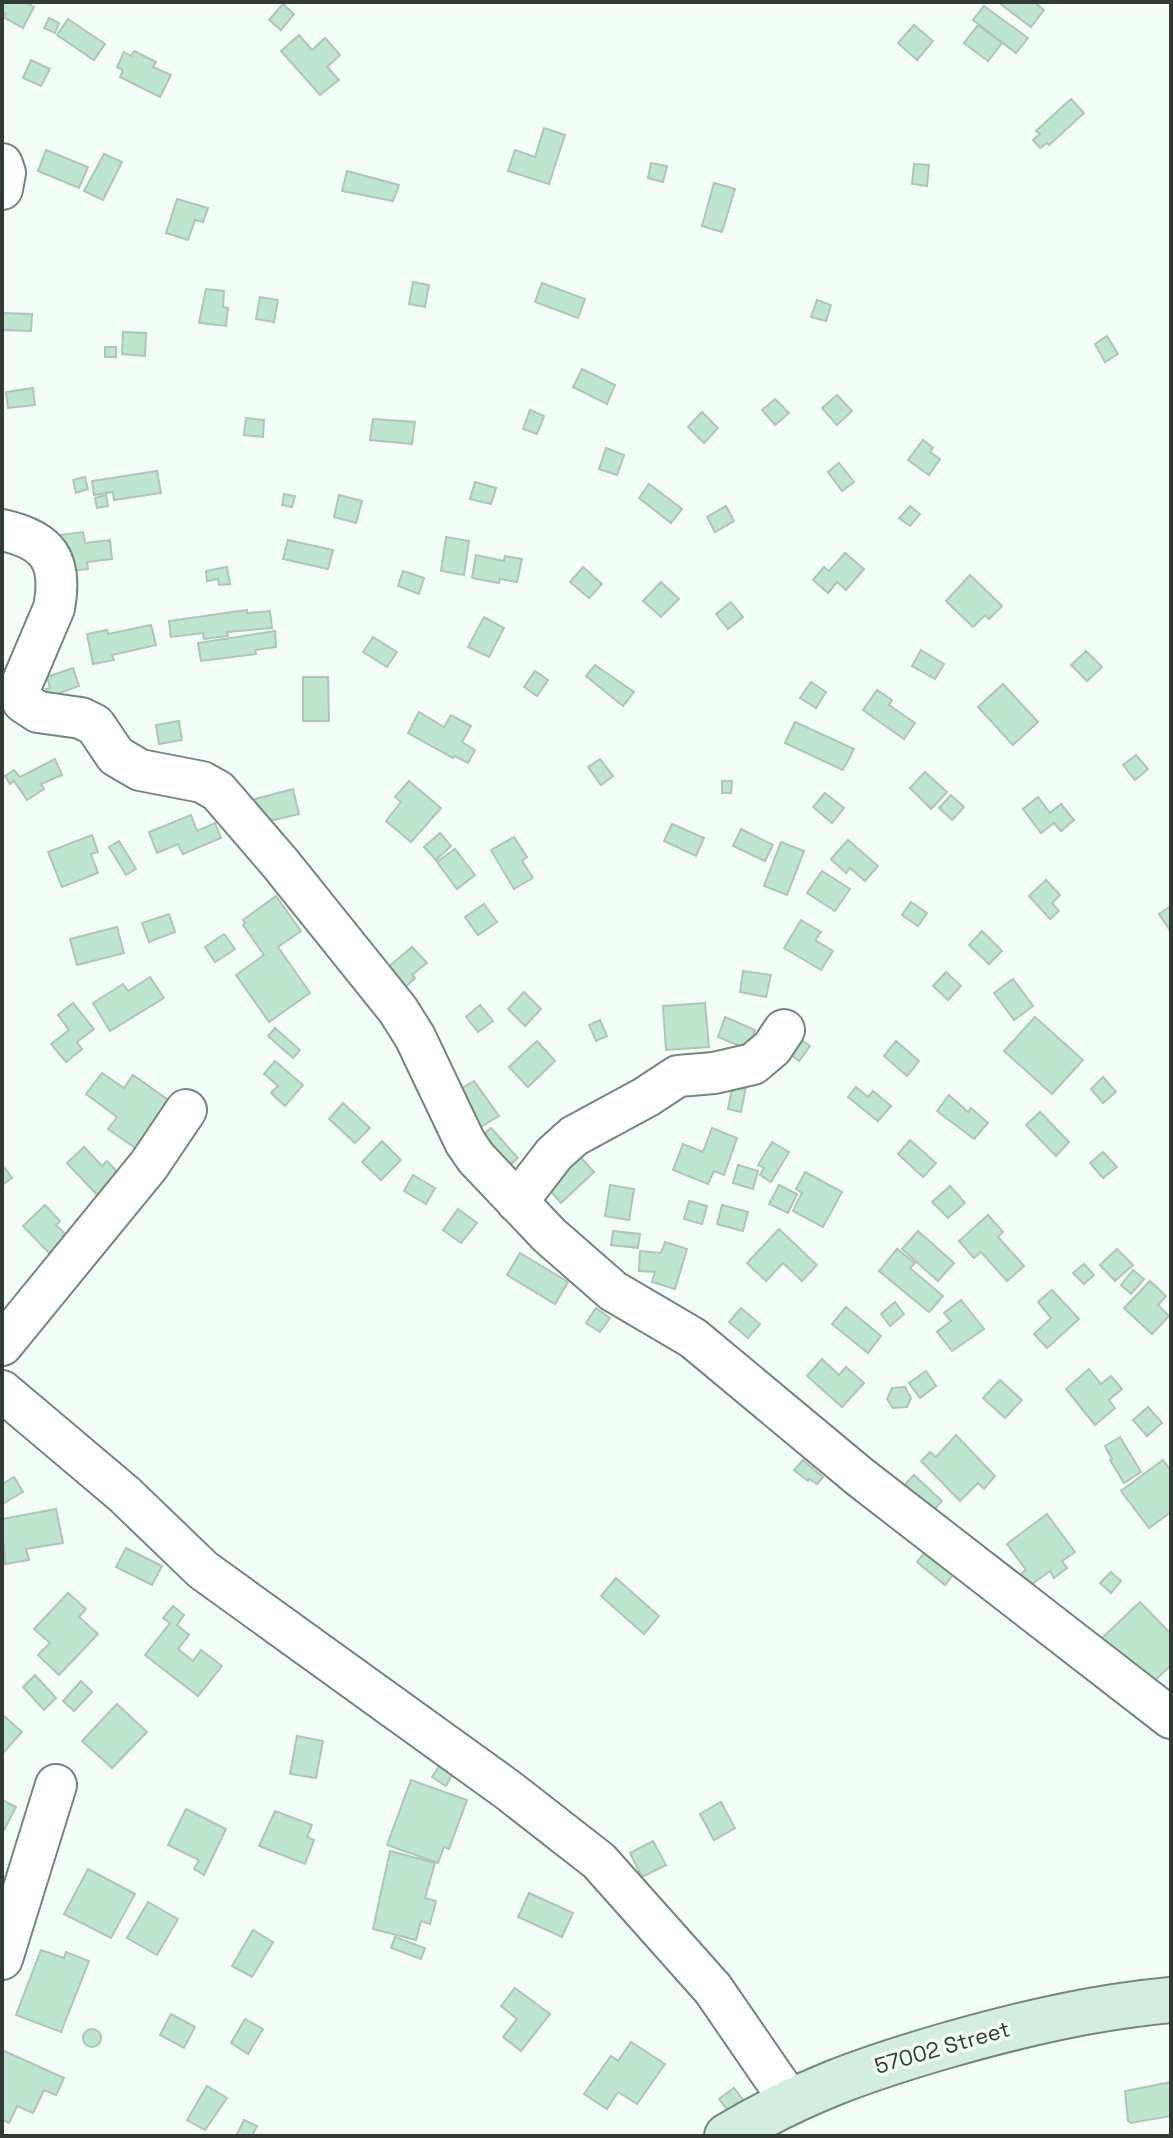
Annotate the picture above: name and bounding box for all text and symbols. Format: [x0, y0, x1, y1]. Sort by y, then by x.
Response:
street label: 57002 Street [871, 2014, 1013, 2080]

